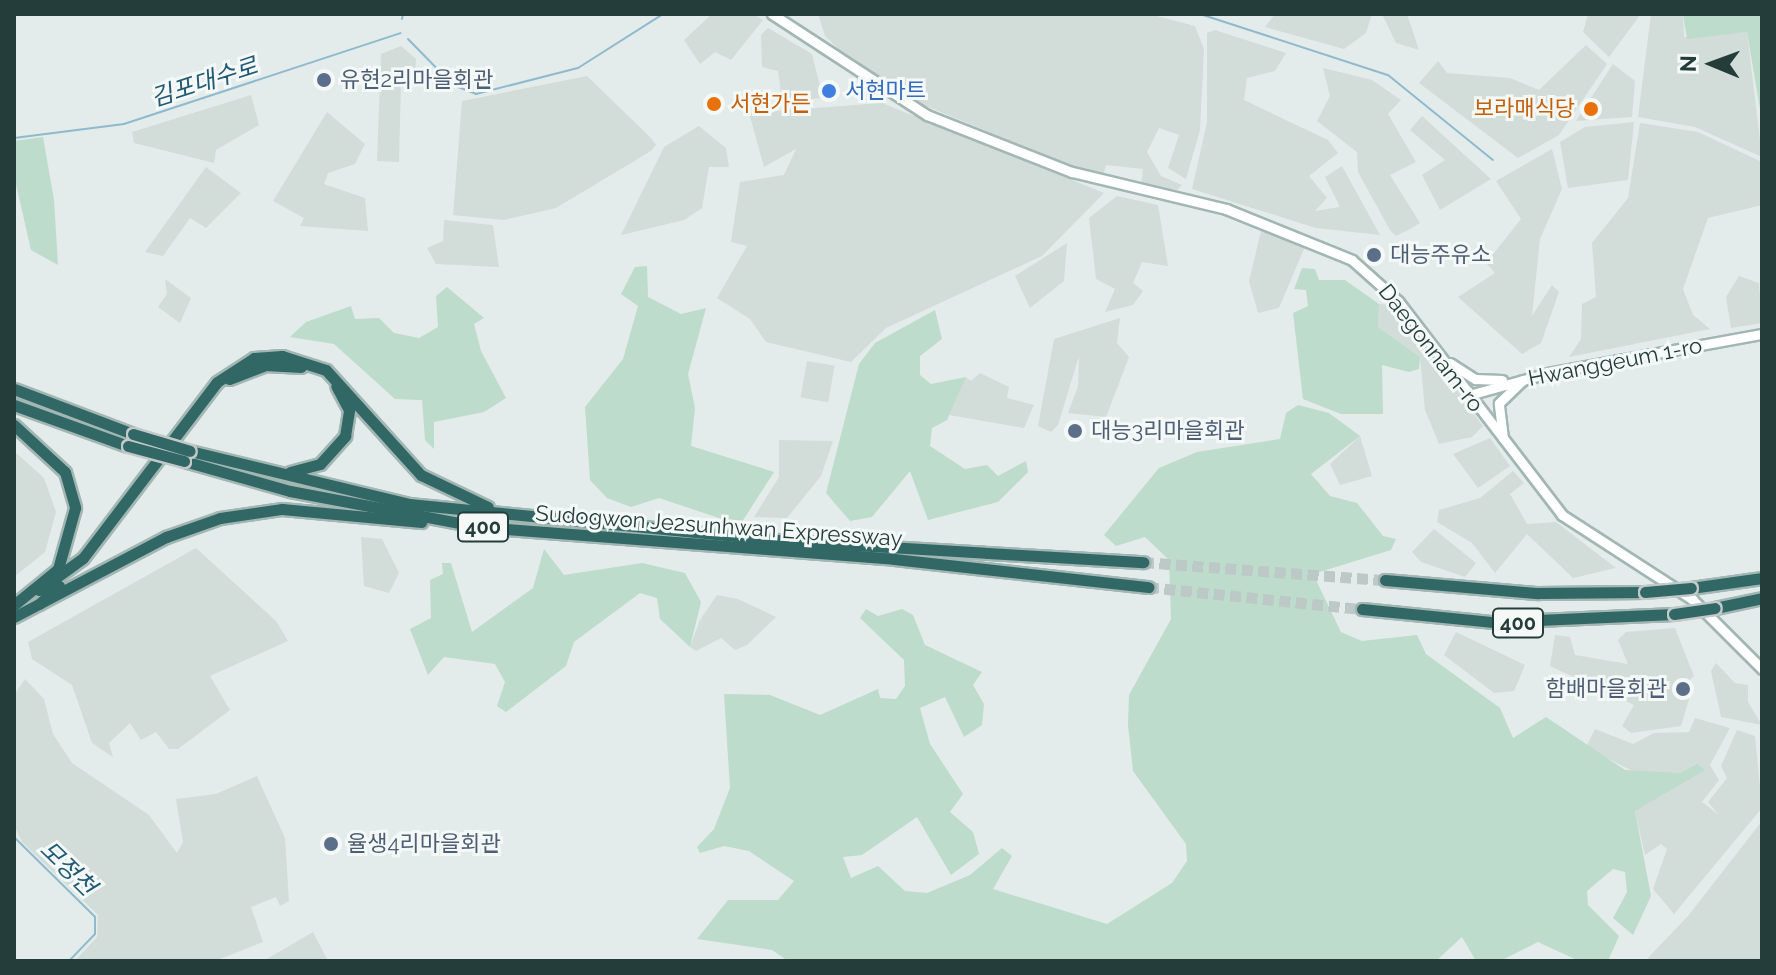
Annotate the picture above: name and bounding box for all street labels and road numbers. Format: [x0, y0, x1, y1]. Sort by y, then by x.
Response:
street label: Daegonnam-ro [1373, 279, 1489, 417]
street label: Hwanggeum 1-ro [1526, 332, 1704, 392]
street label: Sudogwon Je2sunhwan Expressway [534, 500, 904, 552]
road number: 400 [457, 511, 509, 543]
road number: 400 [1492, 607, 1544, 639]

